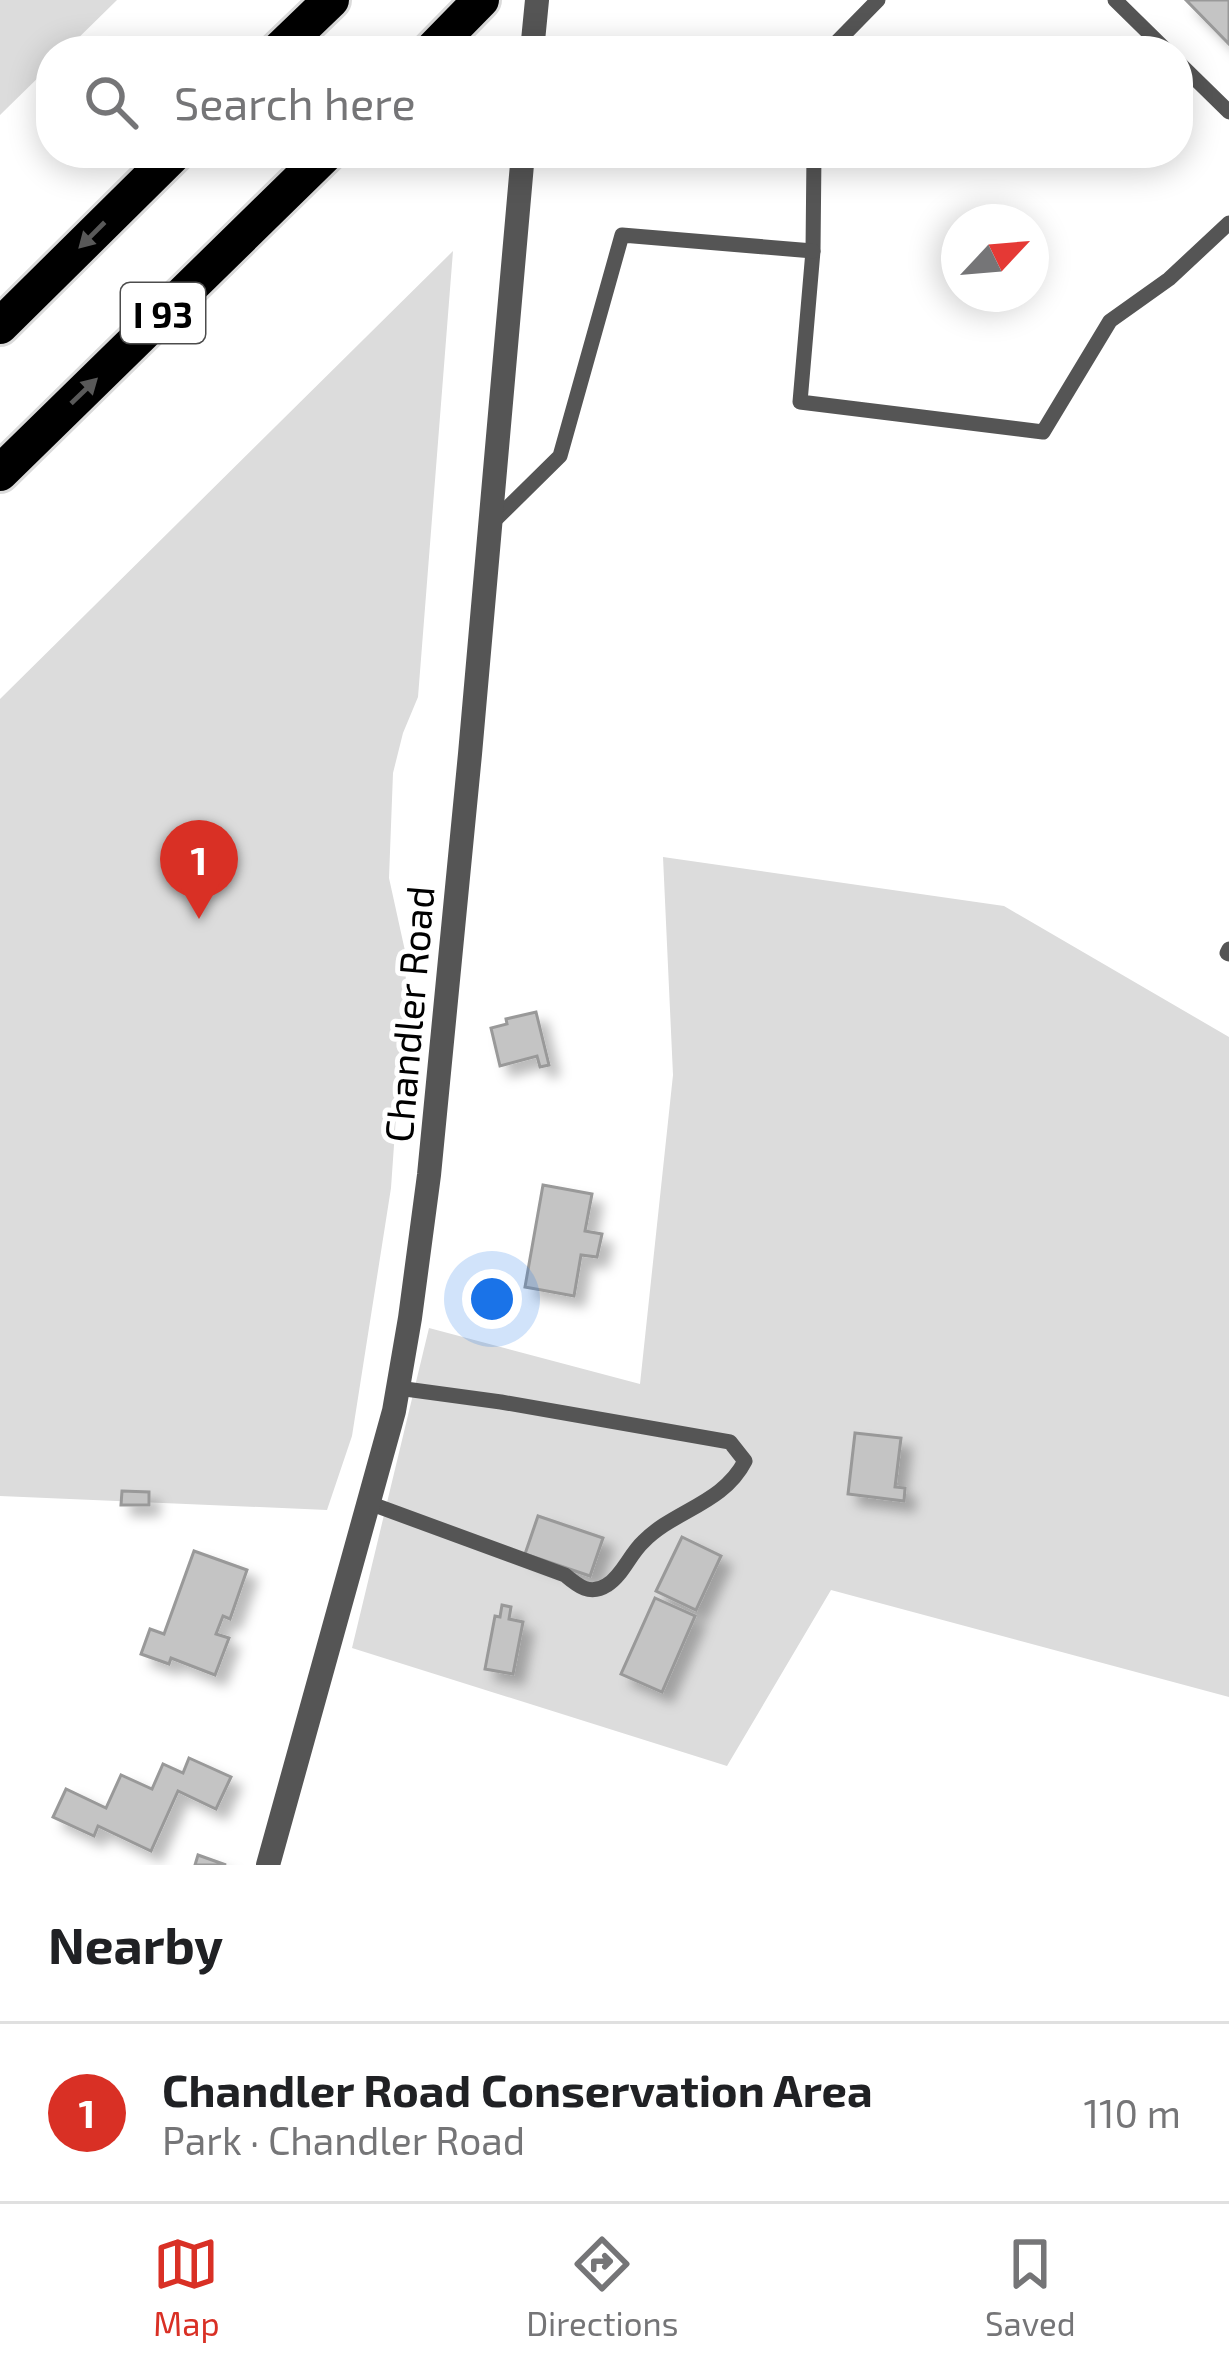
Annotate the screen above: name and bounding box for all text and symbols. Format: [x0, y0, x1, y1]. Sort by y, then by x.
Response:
search box [36, 36, 1193, 168]
icon: search [78, 69, 144, 135]
text: Search here [174, 75, 416, 129]
north arrow [941, 204, 1049, 312]
one-way arrow [78, 221, 106, 249]
road number: I 93 [121, 283, 205, 343]
one-way arrow [70, 377, 98, 405]
pin: 1 [160, 820, 238, 919]
street label: Chandler Road [373, 884, 443, 1144]
your location [462, 1269, 522, 1329]
text: Nearby [48, 1913, 223, 1974]
text: Chandler Road Conservation Area [162, 2062, 873, 2116]
text: 1 [79, 2089, 95, 2136]
text: 110 m [1084, 2089, 1181, 2136]
text: Park · Chandler Road [162, 2116, 525, 2163]
tab: Map [153, 2231, 220, 2343]
tab: Directions [526, 2231, 678, 2343]
tab: Saved [985, 2231, 1076, 2343]

